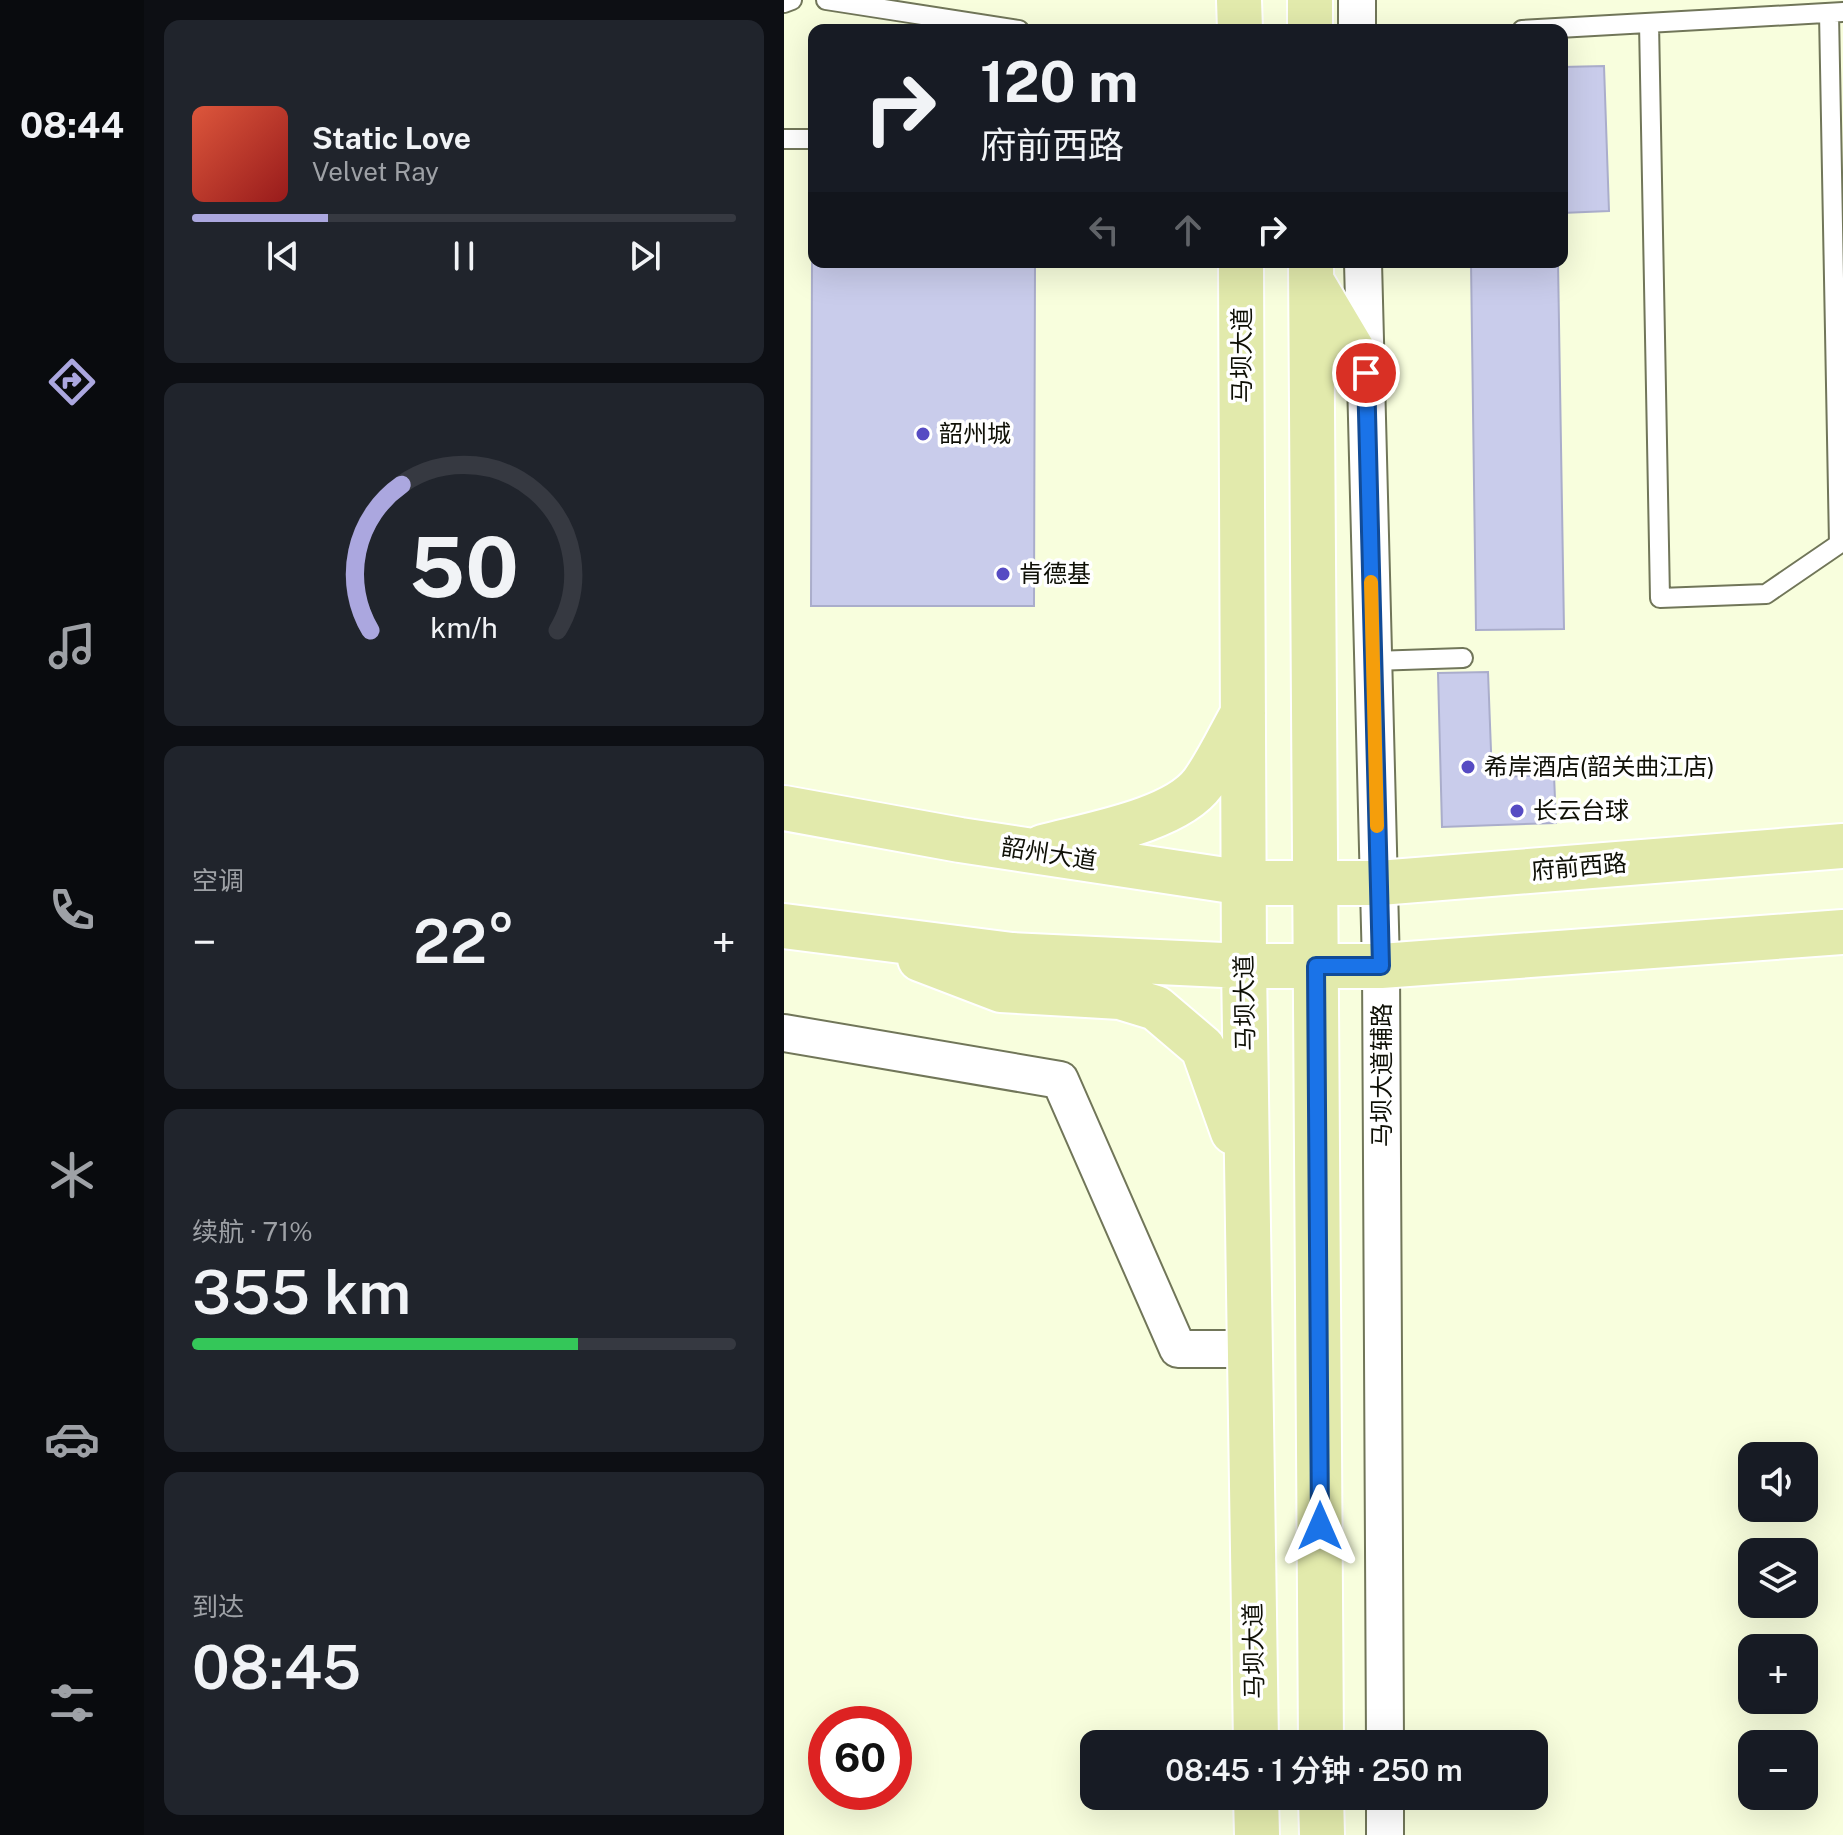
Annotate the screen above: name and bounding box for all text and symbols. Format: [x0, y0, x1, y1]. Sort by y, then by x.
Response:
text: 120 m [980, 49, 1138, 115]
icon: right [848, 56, 952, 160]
text: 08:44 [20, 104, 124, 146]
text: Static Love [312, 120, 471, 156]
text: 府前西路 [980, 124, 1124, 166]
text: Velvet Ray [312, 156, 439, 187]
icon: left [1082, 208, 1126, 252]
icon: ahead [1166, 208, 1210, 252]
icon: right [1250, 208, 1294, 252]
icon: previous [261, 234, 305, 278]
icon: pause [442, 234, 486, 278]
icon: next [623, 234, 667, 278]
street label: 马坝大道 [1227, 307, 1255, 403]
pin [1332, 339, 1400, 407]
icon: arrive [1344, 351, 1388, 395]
icon: directions [44, 354, 100, 410]
place label: 韶州城 [939, 419, 1011, 447]
marker: 韶州城 [914, 425, 932, 443]
text: 50 [409, 517, 519, 615]
place label: 肯德基 [1019, 559, 1091, 587]
marker: 肯德基 [994, 565, 1012, 583]
text: km/h [430, 611, 498, 644]
icon: music [44, 618, 100, 674]
place label: 希岸酒店(韶关曲江店) [1484, 752, 1715, 780]
marker: 希岸酒店(韶关曲江店) [1459, 758, 1477, 776]
place label: 长云台球 [1533, 796, 1629, 824]
marker: 长云台球 [1508, 802, 1526, 820]
street label: 韶州大道 [1000, 832, 1099, 874]
street label: 府前西路 [1530, 848, 1628, 884]
text: 空调 [192, 865, 244, 896]
icon: phone [44, 882, 100, 938]
text: 22° [413, 906, 515, 977]
text: − [192, 916, 216, 968]
text: + [712, 916, 736, 968]
street label: 马坝大道 [1229, 955, 1259, 1051]
street label: 马坝大道辅路 [1367, 1003, 1395, 1147]
icon: climate [44, 1147, 100, 1203]
text: 续航 · 71% [192, 1216, 313, 1247]
text: 355 km [192, 1257, 411, 1328]
icon: car [44, 1411, 100, 1467]
map controls [1738, 1442, 1818, 1810]
button: sound [1738, 1442, 1818, 1522]
position arrow [1278, 1484, 1362, 1568]
button: layers [1738, 1538, 1818, 1618]
text: 到达 [192, 1591, 244, 1622]
street label: 马坝大道 [1238, 1603, 1268, 1699]
text: 08:45 [192, 1632, 361, 1703]
button: + [1738, 1634, 1818, 1714]
icon: filters [44, 1675, 100, 1731]
speed limit sign: 60 [808, 1706, 912, 1810]
button: − [1738, 1730, 1818, 1810]
text: 08:45 · 1 分钟 · 250 m [1165, 1752, 1463, 1788]

